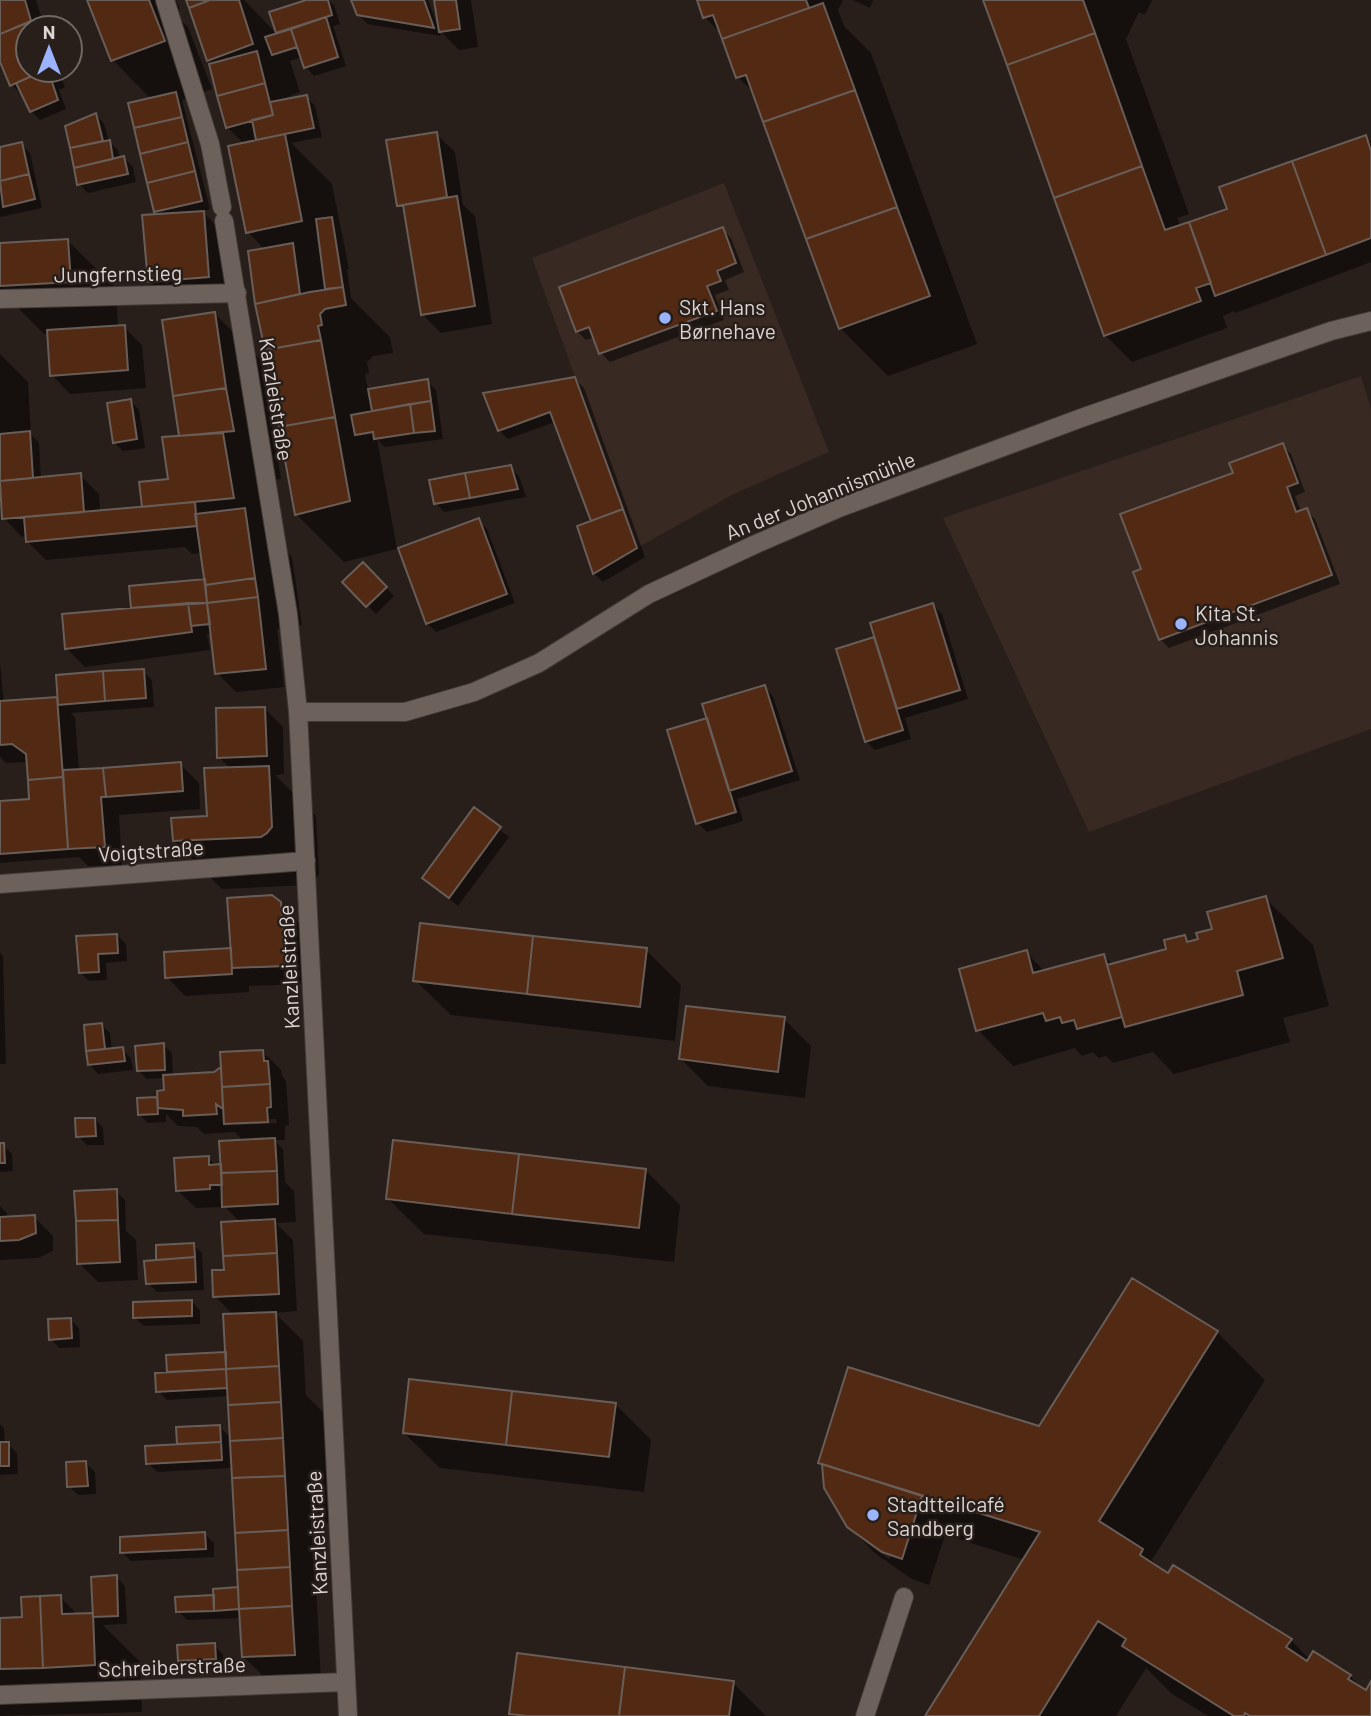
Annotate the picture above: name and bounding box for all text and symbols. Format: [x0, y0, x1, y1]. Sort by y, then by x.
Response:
north arrow [14, 14, 84, 84]
text: N [43, 20, 55, 43]
street label: Jungfernstieg [54, 259, 182, 287]
place label: Skt. Hans Børnehave [679, 294, 776, 343]
marker: Skt. Hans Børnehave [657, 310, 673, 326]
street label: Kanzleistraße [255, 336, 299, 462]
street label: An der Johannismühle [721, 445, 919, 545]
place label: Kita St. Johannis [1195, 600, 1279, 649]
marker: Kita St. Johannis [1173, 616, 1189, 632]
street label: Voigtstraße [97, 834, 205, 866]
street label: Kanzleistraße [272, 904, 304, 1030]
street label: Kanzleistraße [300, 1470, 332, 1596]
place label: Stadtteilcafé Sandberg [887, 1491, 1005, 1540]
marker: Stadtteilcafé Sandberg [865, 1507, 881, 1523]
street label: Schreiberstraße [98, 1651, 246, 1681]

